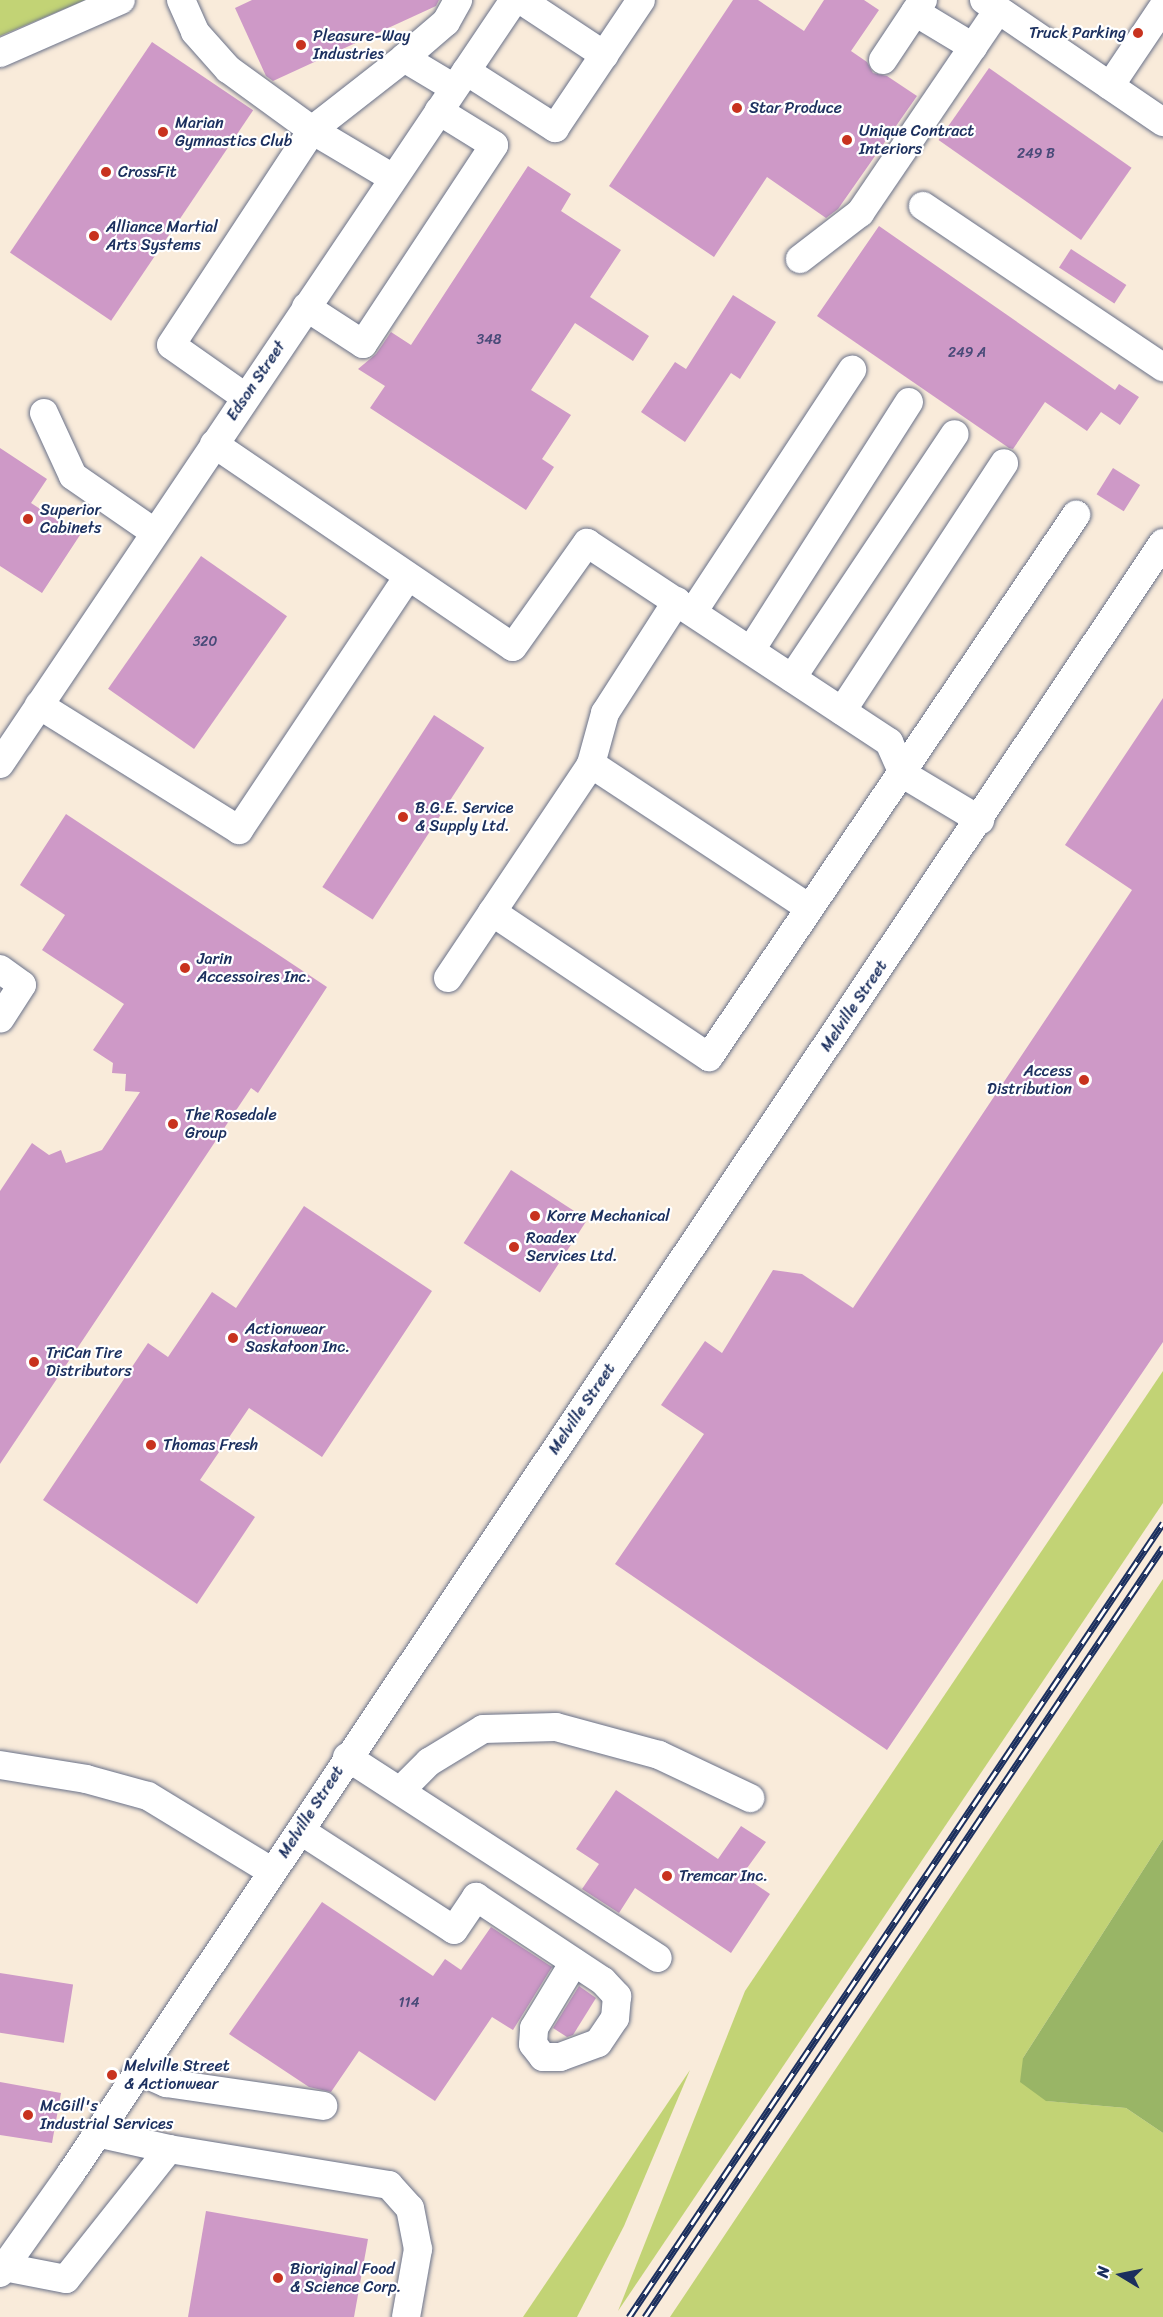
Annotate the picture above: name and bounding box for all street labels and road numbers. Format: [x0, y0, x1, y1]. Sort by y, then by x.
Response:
street label: Edson Street [222, 337, 290, 425]
street label: Melville Street [817, 957, 891, 1055]
street label: Melville Street [545, 1360, 619, 1458]
street label: Melville Street [274, 1763, 348, 1861]

